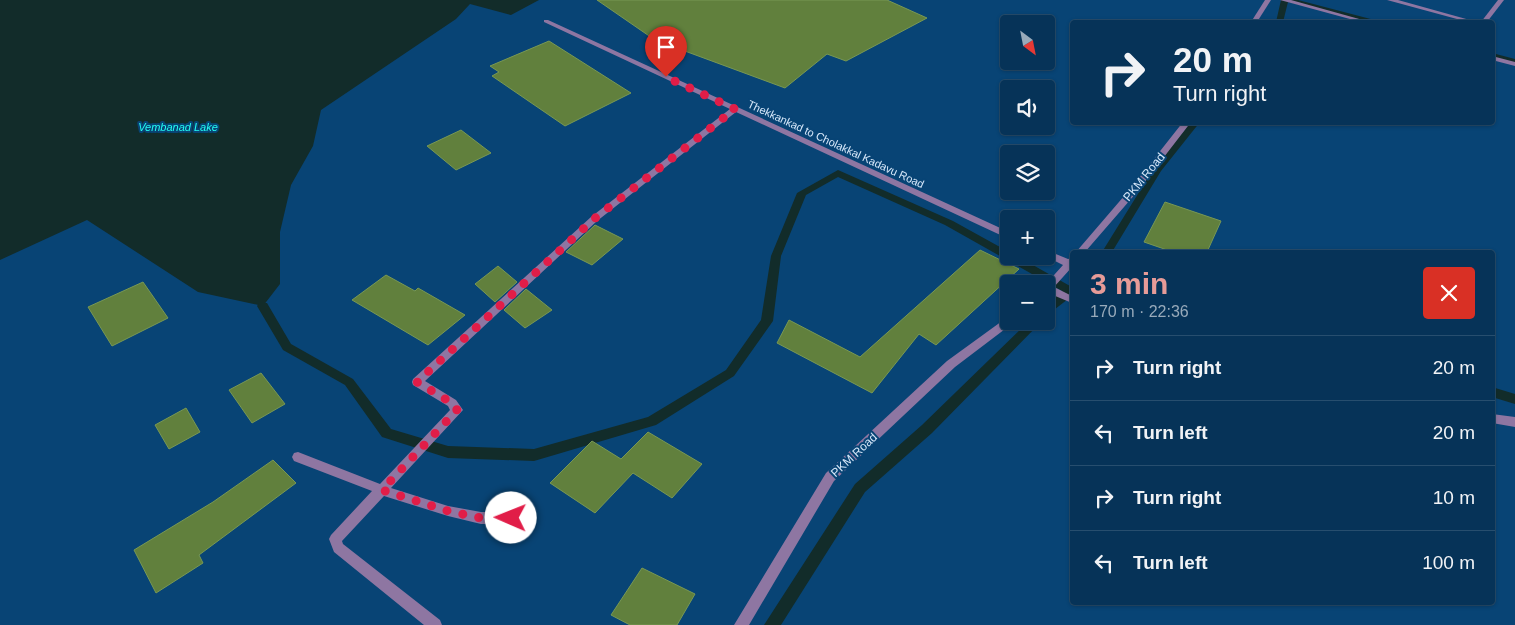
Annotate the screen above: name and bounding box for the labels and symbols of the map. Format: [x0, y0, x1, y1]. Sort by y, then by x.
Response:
north arrow [1000, 15, 1055, 70]
pin [645, 26, 687, 77]
street label: Thekkankad to Cholakkal Kadavu Road [746, 98, 926, 190]
water label: Vembanad Lake [138, 121, 218, 133]
street label: PKM Road [1120, 150, 1168, 204]
street label: PKM Road [828, 430, 880, 480]
position arrow [484, 491, 536, 543]

